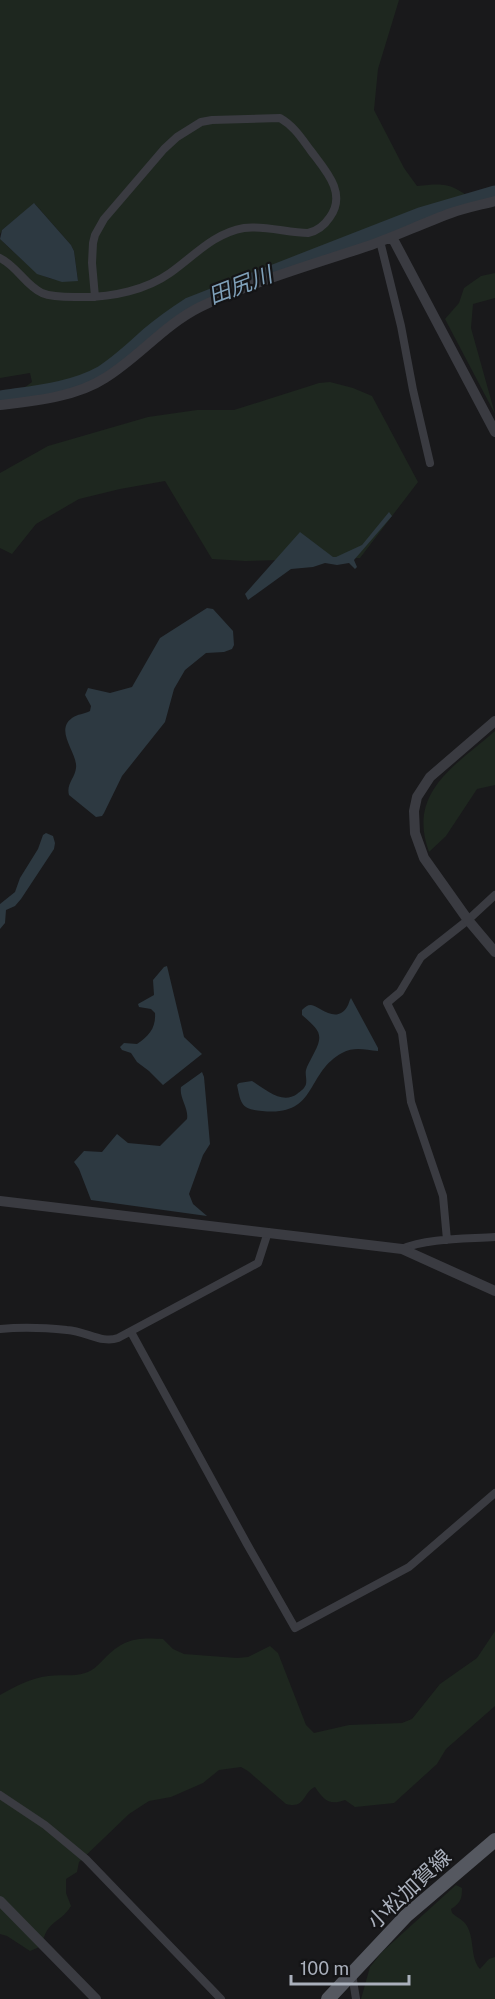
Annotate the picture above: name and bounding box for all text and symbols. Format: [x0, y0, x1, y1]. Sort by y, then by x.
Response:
water label: 田尻川 [205, 260, 277, 309]
street label: 小松加賀線 [362, 1844, 456, 1934]
scale bar [291, 1948, 410, 1986]
text: 100 m [300, 1958, 349, 1979]

